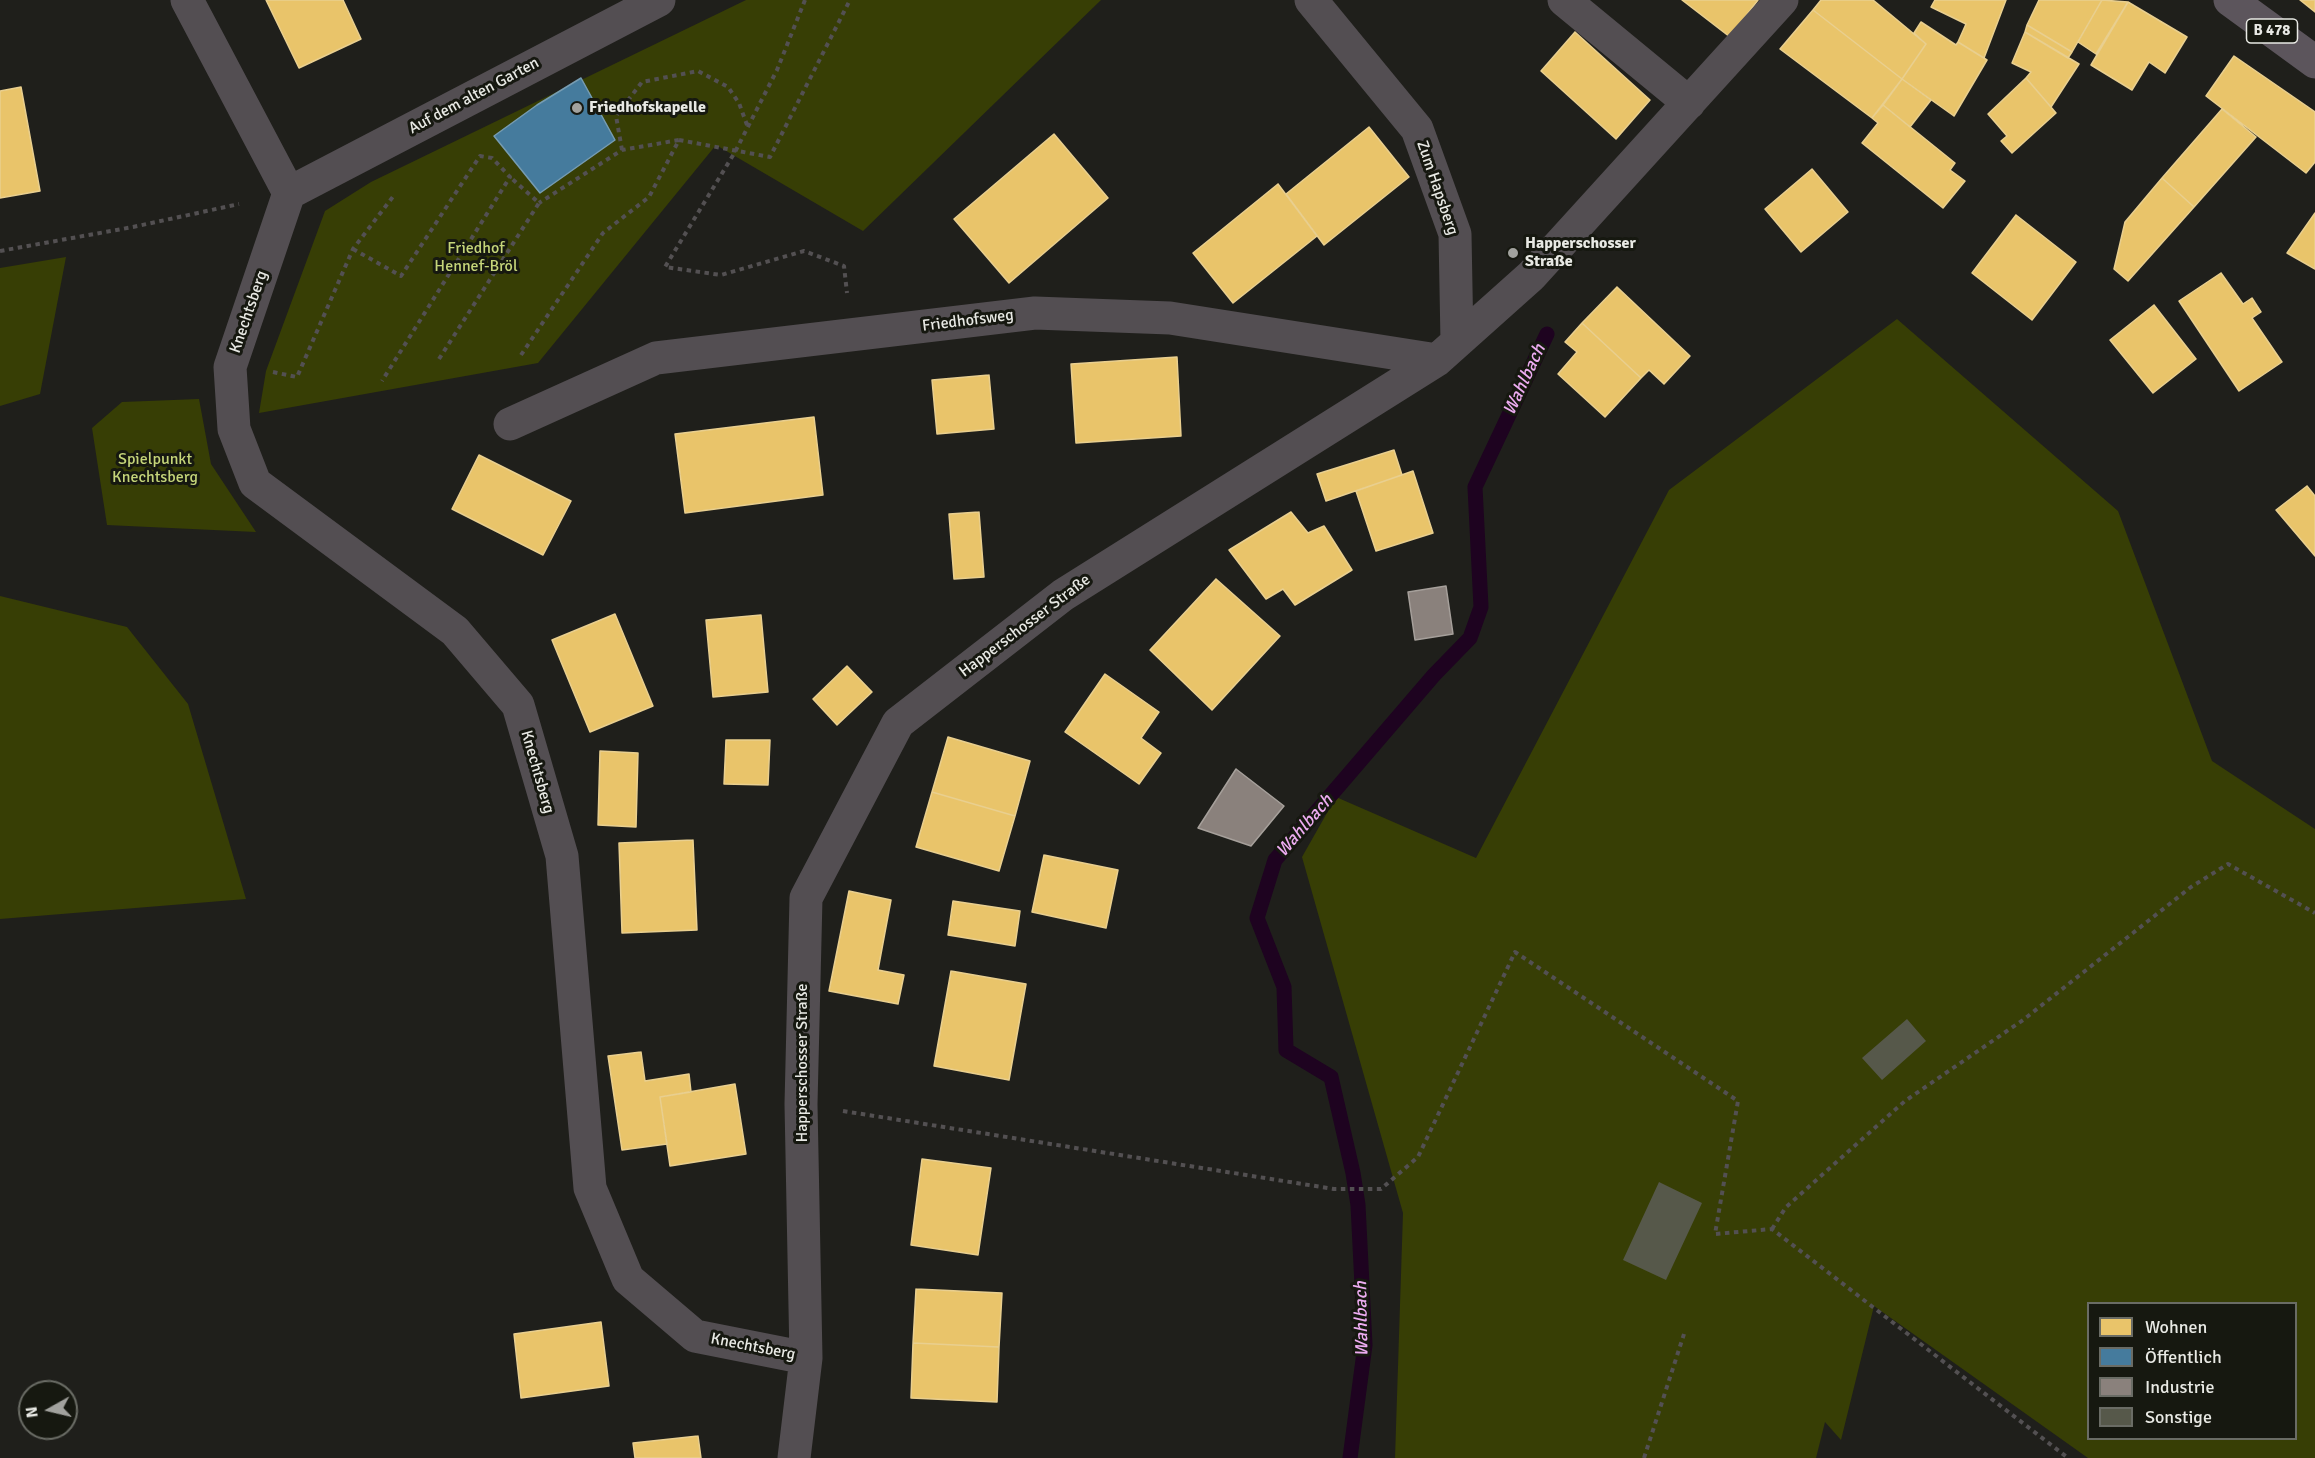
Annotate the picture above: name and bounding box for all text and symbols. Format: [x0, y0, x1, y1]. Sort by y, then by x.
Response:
road number: B 478 [2246, 19, 2298, 43]
street label: Auf dem alten Garten [405, 53, 543, 139]
place label: Friedhofskapelle [589, 98, 706, 118]
marker: Friedhofskapelle [570, 101, 584, 115]
street label: Zum Hapsberg [1412, 138, 1462, 238]
place label: Happerschosser Straße [1525, 234, 1636, 272]
park label: Friedhof Hennef-Bröl [434, 239, 518, 277]
marker: Happerschosser Straße [1506, 246, 1520, 260]
street label: Knechtsberg [226, 268, 272, 356]
street label: Friedhofsweg [921, 306, 1015, 336]
water label: Wahlbach [1499, 341, 1551, 419]
park label: Spielpunkt Knechtsberg [112, 450, 198, 488]
street label: Happerschosser Straße [956, 570, 1094, 682]
street label: Knechtsberg [516, 728, 558, 816]
water label: Wahlbach [1272, 790, 1338, 862]
street label: Happerschosser Straße [793, 983, 813, 1143]
water label: Wahlbach [1351, 1281, 1373, 1357]
legend [2087, 1302, 2297, 1440]
text: Wohnen [2145, 1316, 2207, 1338]
street label: Knechtsberg [709, 1329, 797, 1365]
text: Öffentlich [2145, 1346, 2222, 1368]
text: Industrie [2145, 1376, 2215, 1398]
north arrow [18, 1380, 78, 1440]
text: N [21, 1405, 43, 1419]
text: Sonstige [2145, 1406, 2212, 1428]

